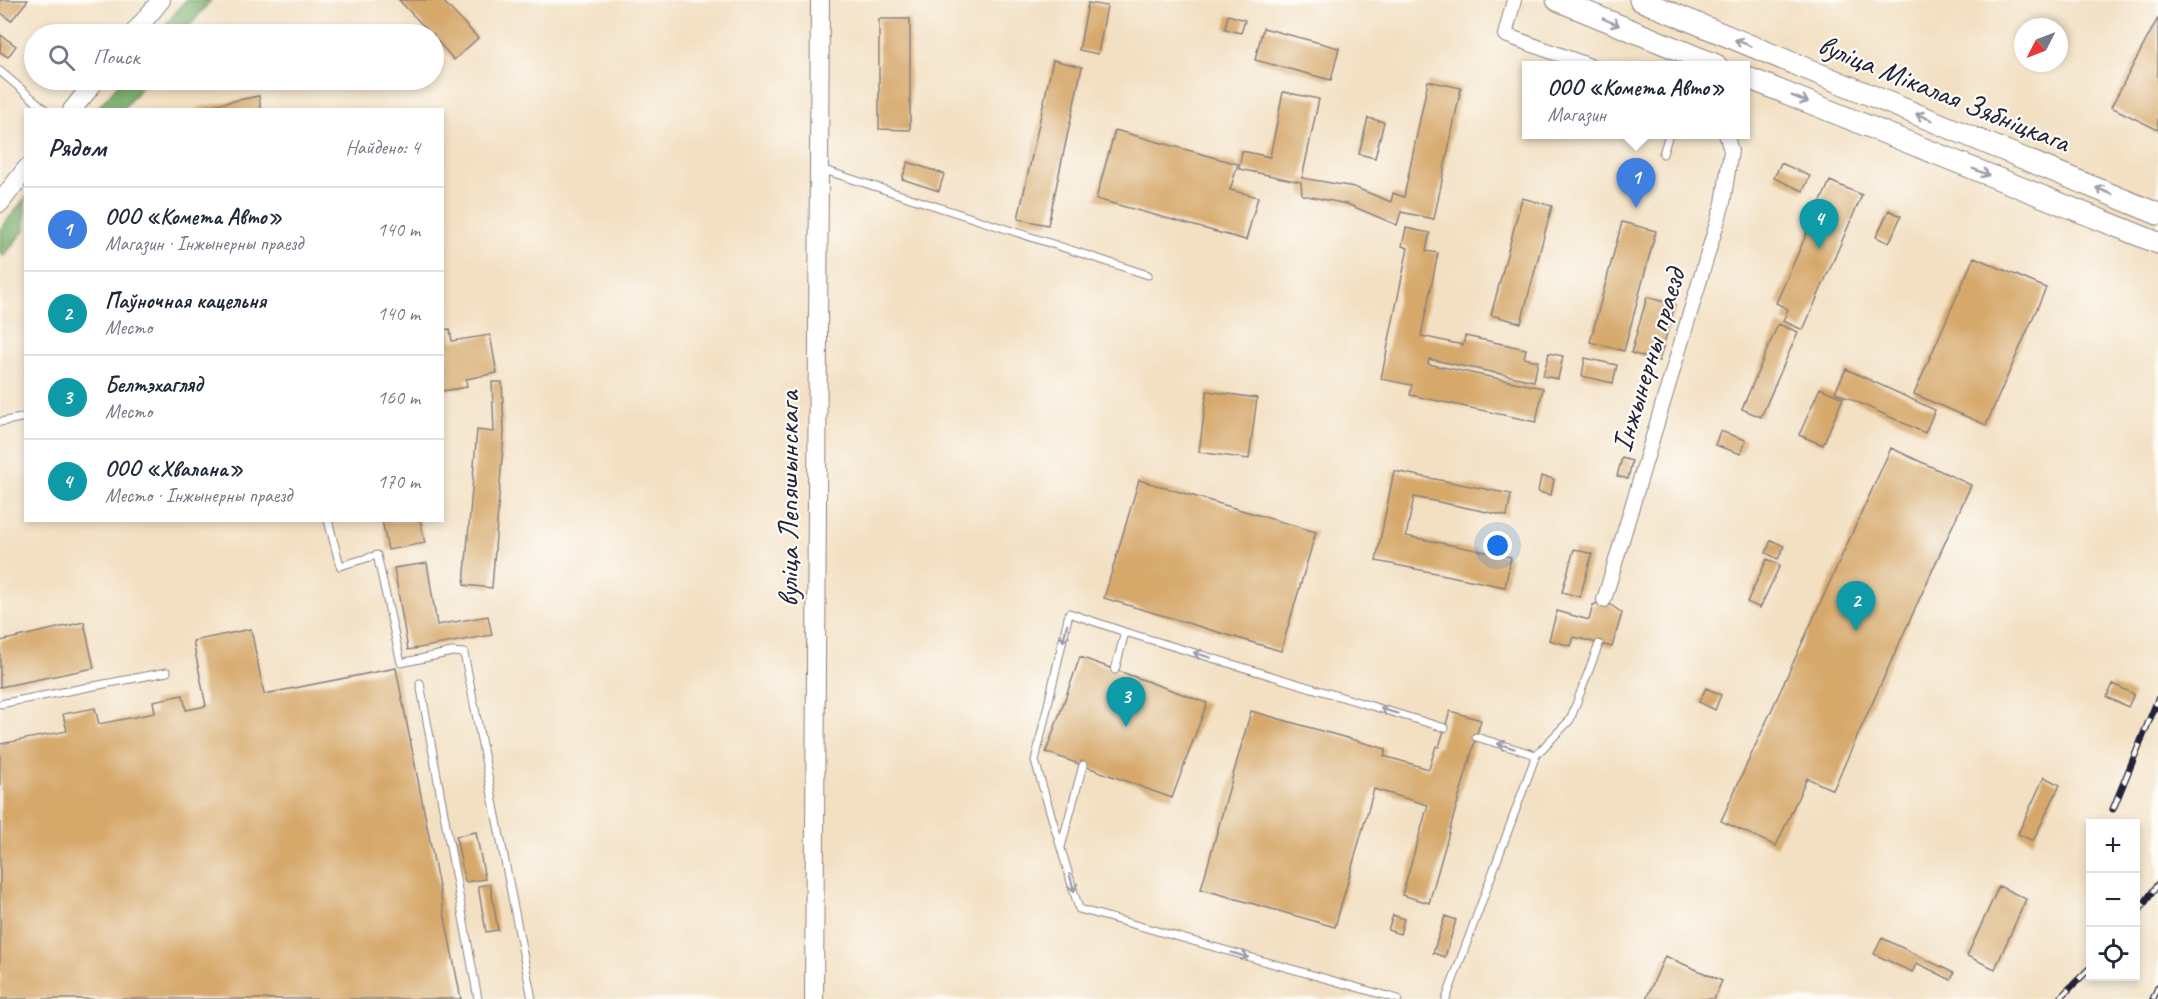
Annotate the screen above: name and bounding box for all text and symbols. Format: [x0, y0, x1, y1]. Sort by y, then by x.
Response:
one-way arrow [1601, 17, 1619, 28]
north arrow [2014, 18, 2068, 72]
search box [24, 24, 444, 90]
street label: вуліца Мікалая Зябніцкага [1813, 25, 2077, 162]
one-way arrow [1735, 37, 1753, 48]
icon: search [45, 41, 78, 74]
text: Поиск [93, 43, 139, 71]
popup [1522, 61, 1750, 139]
text: ООО «Комета Авто» [1547, 74, 1725, 102]
one-way arrow [1790, 94, 1809, 105]
text: Магазин [1547, 102, 1606, 127]
one-way arrow [1915, 111, 1933, 122]
text: Рядом [48, 131, 106, 164]
text: Найдено: 4 [345, 135, 420, 160]
pin: 1 [1616, 158, 1656, 208]
one-way arrow [1971, 167, 1990, 178]
one-way arrow [2095, 185, 2114, 196]
pin: 4 [1800, 200, 1838, 249]
text: ООО «Комета Авто» [105, 203, 282, 231]
text: 1 [63, 217, 72, 242]
text: 140 m [377, 217, 420, 242]
text: Магазин · Інжынерны праезд [105, 231, 303, 256]
street label: Інжынерны праезд [1602, 262, 1695, 456]
text: Паўночная кацельня [105, 287, 266, 315]
text: 2 [63, 301, 72, 326]
text: 140 m [377, 301, 420, 326]
text: Место [105, 315, 152, 340]
text: Белтэхагляд [105, 371, 203, 399]
text: 3 [63, 385, 72, 410]
text: 160 m [377, 385, 420, 410]
street label: вуліца Лепяшынскага [769, 389, 807, 607]
text: Место [105, 399, 152, 424]
text: ООО «Хвалана» [105, 455, 243, 483]
text: 4 [63, 469, 72, 494]
text: 170 m [377, 469, 420, 494]
text: Место · Інжынерны праезд [105, 483, 292, 508]
your location [1483, 531, 1512, 560]
pin: 2 [1836, 582, 1876, 631]
one-way arrow [1058, 624, 1070, 643]
one-way arrow [1193, 649, 1212, 660]
pin: 3 [1106, 678, 1146, 727]
one-way arrow [1380, 705, 1399, 716]
one-way arrow [1497, 740, 1516, 751]
map controls [2086, 819, 2140, 981]
button: + [2086, 819, 2140, 873]
one-way arrow [1067, 873, 1078, 892]
button: − [2086, 873, 2140, 927]
button: locate [2086, 927, 2140, 981]
one-way arrow [1231, 949, 1250, 961]

